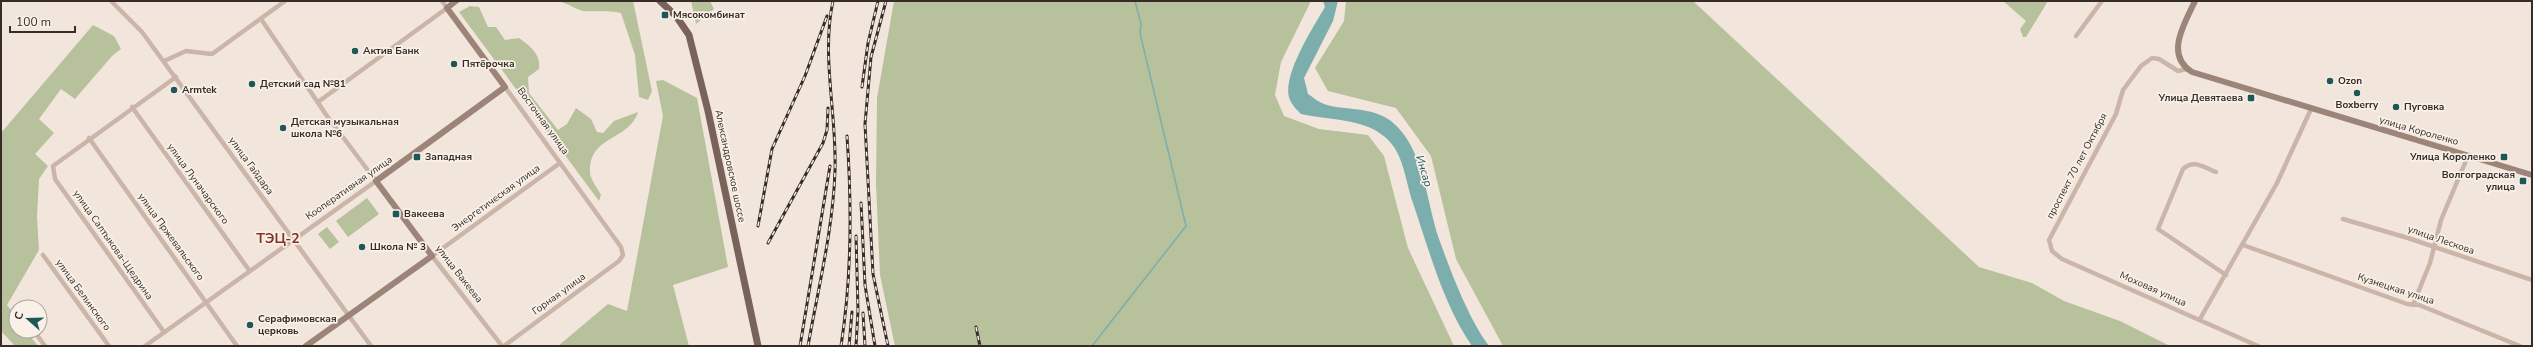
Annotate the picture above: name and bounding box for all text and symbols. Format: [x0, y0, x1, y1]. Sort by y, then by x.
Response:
scale bar [10, 8, 75, 34]
place label: Мясокомбинат [673, 8, 745, 22]
marker: Мясокомбинат [660, 10, 670, 20]
text: 100 m [16, 14, 51, 30]
place label: Актив Банк [363, 44, 420, 58]
marker: Актив Банк [350, 46, 360, 56]
place label: Пятёрочка [462, 57, 515, 71]
marker: Пятёрочка [449, 59, 459, 69]
place label: Ozon [2338, 74, 2362, 88]
marker: Ozon [2325, 76, 2335, 86]
place label: Детский сад №81 [260, 77, 346, 91]
marker: Детский сад №81 [247, 79, 257, 89]
place label: Armtek [182, 83, 217, 97]
marker: Armtek [169, 85, 179, 95]
street label: Восточная улица [514, 85, 572, 157]
marker: Boxberry [2352, 88, 2362, 98]
place label: Улица Девятаева [2158, 91, 2243, 105]
marker: Улица Девятаева [2246, 93, 2256, 103]
place label: Boxberry [2336, 98, 2379, 112]
place label: Пуговка [2404, 100, 2444, 114]
marker: Пуговка [2391, 102, 2401, 112]
street label: Александровское шоссе [711, 108, 749, 224]
street label: проспект 70 лет Октября [2043, 111, 2111, 221]
street label: улица Короленко [2378, 113, 2461, 149]
place label: Детская музыкальная школа №6 [291, 115, 399, 141]
marker: Детская музыкальная школа №6 [278, 123, 288, 133]
street label: улица Гайдара [225, 134, 277, 198]
street label: улица Луначарского [164, 141, 232, 228]
place label: Западная [425, 150, 472, 164]
place label: Улица Короленко [2409, 150, 2496, 164]
marker: Западная [412, 152, 422, 162]
marker: Улица Короленко [2499, 152, 2509, 162]
street label: Кооперативная улица [303, 153, 395, 223]
water label: Инсар [1412, 153, 1436, 189]
street label: Энергетическая улица [449, 161, 543, 235]
place label: Волгоградская улица [2442, 168, 2515, 194]
marker: Волгоградская улица [2518, 176, 2528, 186]
street label: улица Салтыкова-Щедрина [70, 187, 156, 303]
street label: улица Пржевальского [135, 190, 208, 284]
place label: Вакеева [404, 207, 445, 221]
marker: Вакеева [391, 209, 401, 219]
street label: улица Лескова [2406, 222, 2476, 258]
district label: ТЭЦ-2 [256, 229, 300, 248]
place label: Школа № 3 [370, 240, 426, 254]
marker: Школа № 3 [357, 242, 367, 252]
street label: улица Вакеева [432, 242, 486, 306]
street label: улица Белинского [52, 256, 114, 334]
street label: Моховая улица [2117, 268, 2189, 310]
street label: Горная улица [529, 270, 589, 318]
street label: Кузнецкая улица [2356, 270, 2436, 308]
north arrow [8, 299, 48, 339]
text: С [11, 309, 28, 322]
place label: Серафимовская церковь [258, 312, 337, 338]
marker: Серафимовская церковь [245, 320, 255, 330]

